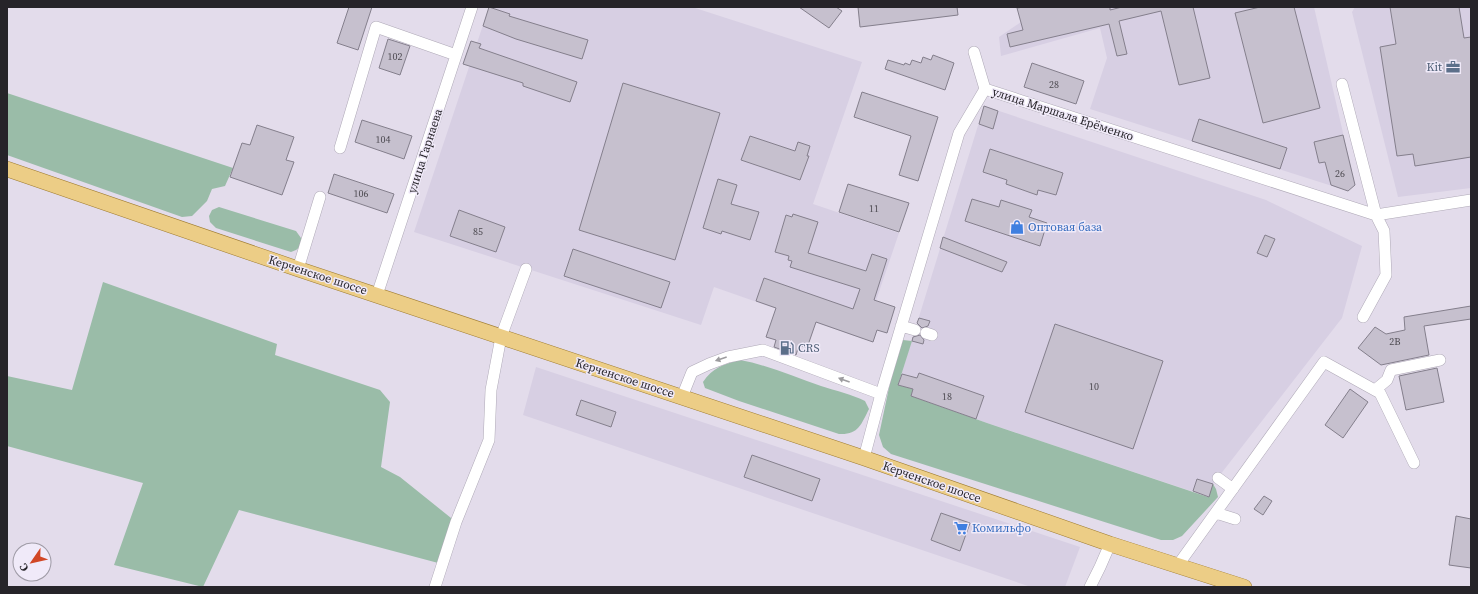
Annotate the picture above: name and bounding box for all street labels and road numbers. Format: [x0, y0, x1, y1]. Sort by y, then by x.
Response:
street label: улица Маршала Ерёменко [990, 84, 1136, 145]
street label: улица Гарнаева [404, 106, 446, 195]
street label: Керченское шоссе [267, 252, 369, 298]
street label: Керченское шоссе [574, 355, 676, 401]
street label: Керченское шоссе [881, 458, 983, 506]

